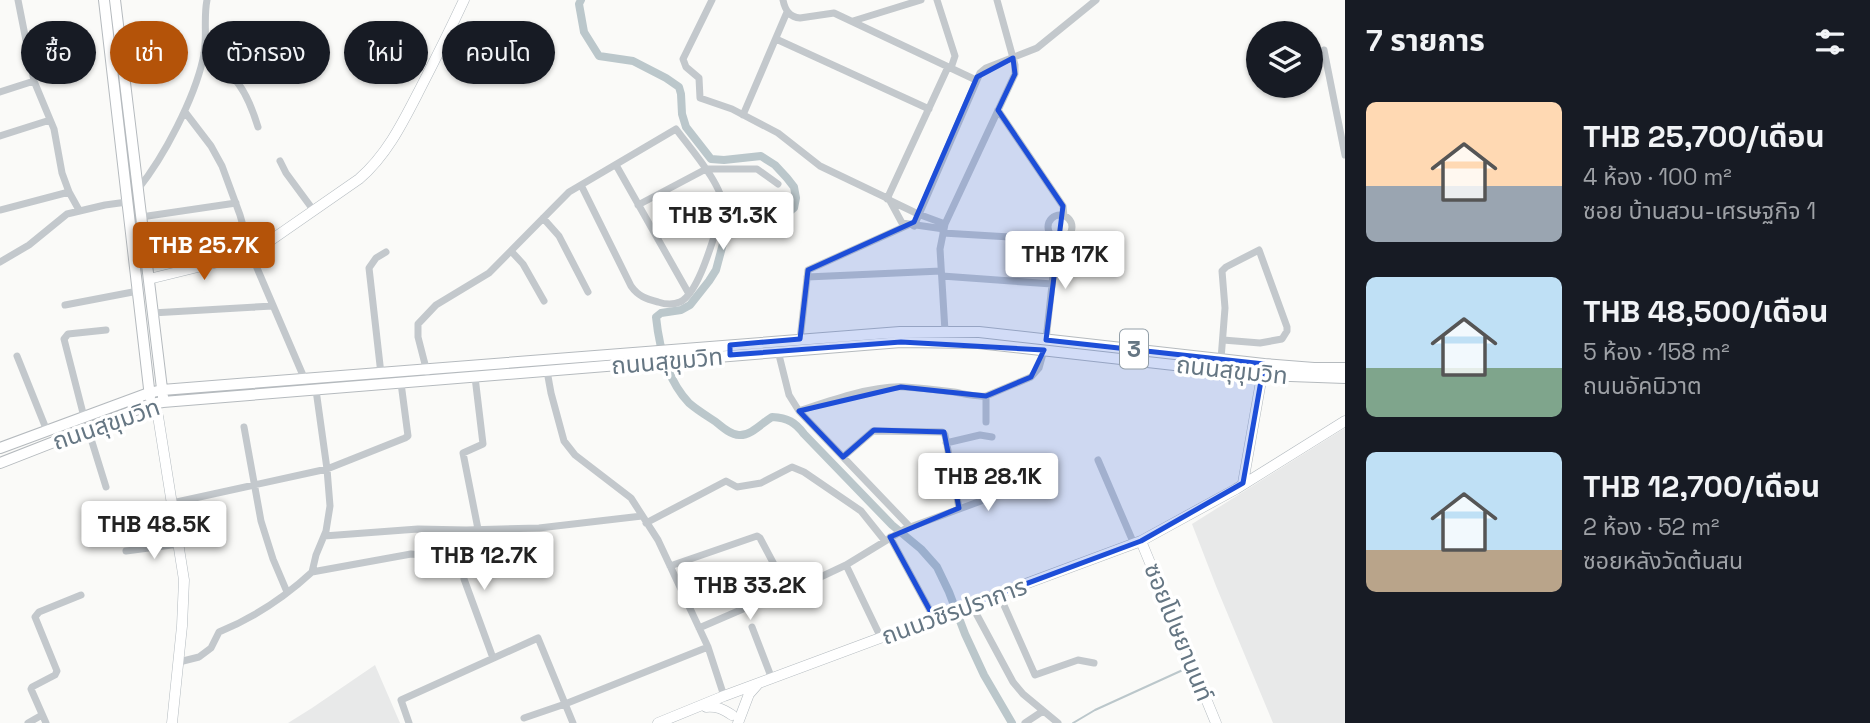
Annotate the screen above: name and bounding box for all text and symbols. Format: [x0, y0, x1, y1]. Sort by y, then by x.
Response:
chip: ซื้อ [21, 21, 96, 84]
chip: เช่า [110, 21, 188, 84]
chip: ตัวกรอง [202, 21, 330, 84]
chip: ใหม่ [344, 21, 428, 84]
chip: คอนโด [442, 21, 555, 84]
map controls [1246, 21, 1323, 98]
button: layers [1246, 21, 1323, 98]
text: 7 รายการ [1366, 21, 1485, 60]
icon: filters [1811, 23, 1849, 61]
text: THB 25,700/เดือน [1583, 117, 1825, 156]
icon: home [1422, 130, 1506, 214]
text: 4 ห้อง · 100 m² [1583, 162, 1732, 192]
pin: THB 31.3K [643, 192, 803, 252]
text: ซอย บ้านสวน-เศรษฐกิจ 1 [1583, 196, 1816, 226]
text: THB 31.3K [669, 200, 777, 230]
pin: THB 25.7K [124, 222, 284, 282]
text: THB 25.7K [149, 230, 259, 260]
pin: THB 17K [1000, 232, 1130, 291]
text: THB 17K [1021, 239, 1109, 269]
text: THB 48,500/เดือน [1583, 292, 1828, 331]
icon: home [1422, 305, 1506, 389]
road number: 3 [1120, 330, 1148, 368]
text: 5 ห้อง · 158 m² [1583, 337, 1730, 367]
street label: ถนนสุขุมวิท [610, 341, 724, 381]
street label: ถนนสุขุมวิท [1175, 349, 1289, 391]
text: ถนนอัคนิวาต [1583, 371, 1702, 401]
street label: ถนนสุขุมวิท [48, 391, 164, 457]
pin: THB 28.1K [908, 454, 1068, 513]
text: THB 28.1K [934, 461, 1042, 491]
text: THB 12,700/เดือน [1583, 467, 1820, 506]
icon: home [1422, 480, 1506, 564]
pin: THB 48.5K [74, 502, 234, 561]
text: THB 48.5K [97, 509, 211, 539]
text: 2 ห้อง · 52 m² [1583, 512, 1720, 542]
pin: THB 12.7K [404, 532, 564, 592]
text: THB 12.7K [431, 540, 538, 570]
text: ซอยหลังวัดต้นสน [1583, 546, 1743, 576]
street label: ซอยโปษยานนท์ [1137, 558, 1221, 706]
pin: THB 33.2K [670, 562, 830, 622]
text: THB 33.2K [694, 570, 806, 600]
street label: ถนนวชิรปราการ [877, 570, 1031, 652]

